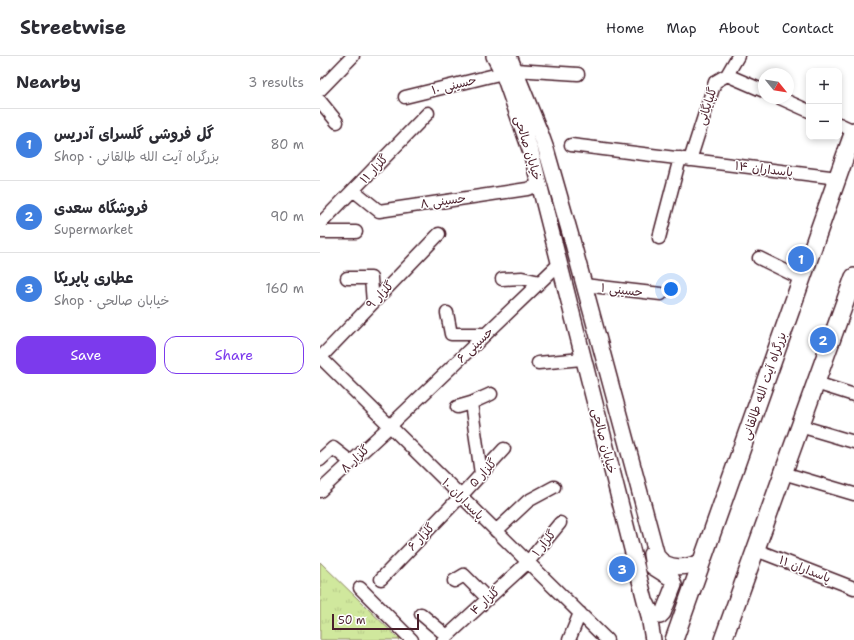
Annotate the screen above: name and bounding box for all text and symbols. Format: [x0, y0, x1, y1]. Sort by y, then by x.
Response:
text: Streetwise [20, 15, 126, 40]
text: Home [606, 19, 645, 37]
text: Map [667, 19, 697, 37]
text: About [719, 19, 760, 37]
text: Contact [782, 19, 834, 37]
north arrow [758, 68, 794, 104]
map controls [806, 68, 842, 140]
button: + [806, 68, 842, 104]
text: Nearby [16, 71, 81, 93]
street label: حسینی ۱۰ [430, 72, 478, 98]
text: 3 results [248, 74, 304, 91]
street label: گلپایگانی [693, 85, 721, 127]
button: − [806, 104, 842, 140]
street label: خيابان صالحی [511, 114, 545, 182]
text: گل فروشی گلسرای آدریس [54, 124, 214, 144]
text: 1 [26, 136, 32, 153]
text: 80 m [270, 136, 304, 153]
text: Shop · بزرگراه آیت الله طالقانی [54, 148, 219, 165]
street label: گلزار ١١ [356, 151, 392, 187]
street label: پاسداران ۱۴ [734, 157, 794, 181]
street label: حسینی ۸ [419, 190, 467, 212]
text: فروشگاه سعدی [54, 198, 148, 218]
text: 2 [24, 208, 34, 225]
text: 90 m [270, 208, 304, 225]
text: Supermarket [54, 221, 133, 238]
pin: 1 [788, 244, 814, 274]
text: عطاری پاپریکا [54, 268, 134, 288]
street label: گلزار ٩ [363, 278, 397, 312]
street label: حسینی ۱ [600, 279, 644, 301]
your location [661, 279, 681, 299]
text: 3 [24, 280, 34, 297]
text: 160 m [266, 280, 304, 297]
text: Shop · خیابان صالحی [54, 292, 169, 309]
street label: حسینی ۶ [453, 324, 497, 366]
pin: 2 [810, 325, 836, 355]
street label: بزرگراه آیت الله طالقانی [738, 330, 790, 442]
button: Save [16, 336, 156, 374]
button: Share [164, 336, 304, 374]
street label: خیابان صالحی [588, 407, 620, 475]
street label: گلزار ۸ [337, 442, 373, 476]
street label: گلزار ۵ [466, 455, 500, 491]
street label: پاسداران ١٠ [438, 474, 488, 524]
street label: گلزار ۶ [404, 520, 438, 554]
street label: گلزار ۱ [528, 526, 560, 560]
street label: پاسداران ١١ [777, 552, 833, 586]
pin: 3 [609, 554, 635, 584]
street label: گلزار ۴ [467, 583, 503, 619]
scale bar [332, 612, 419, 631]
text: 50 m [338, 613, 366, 628]

